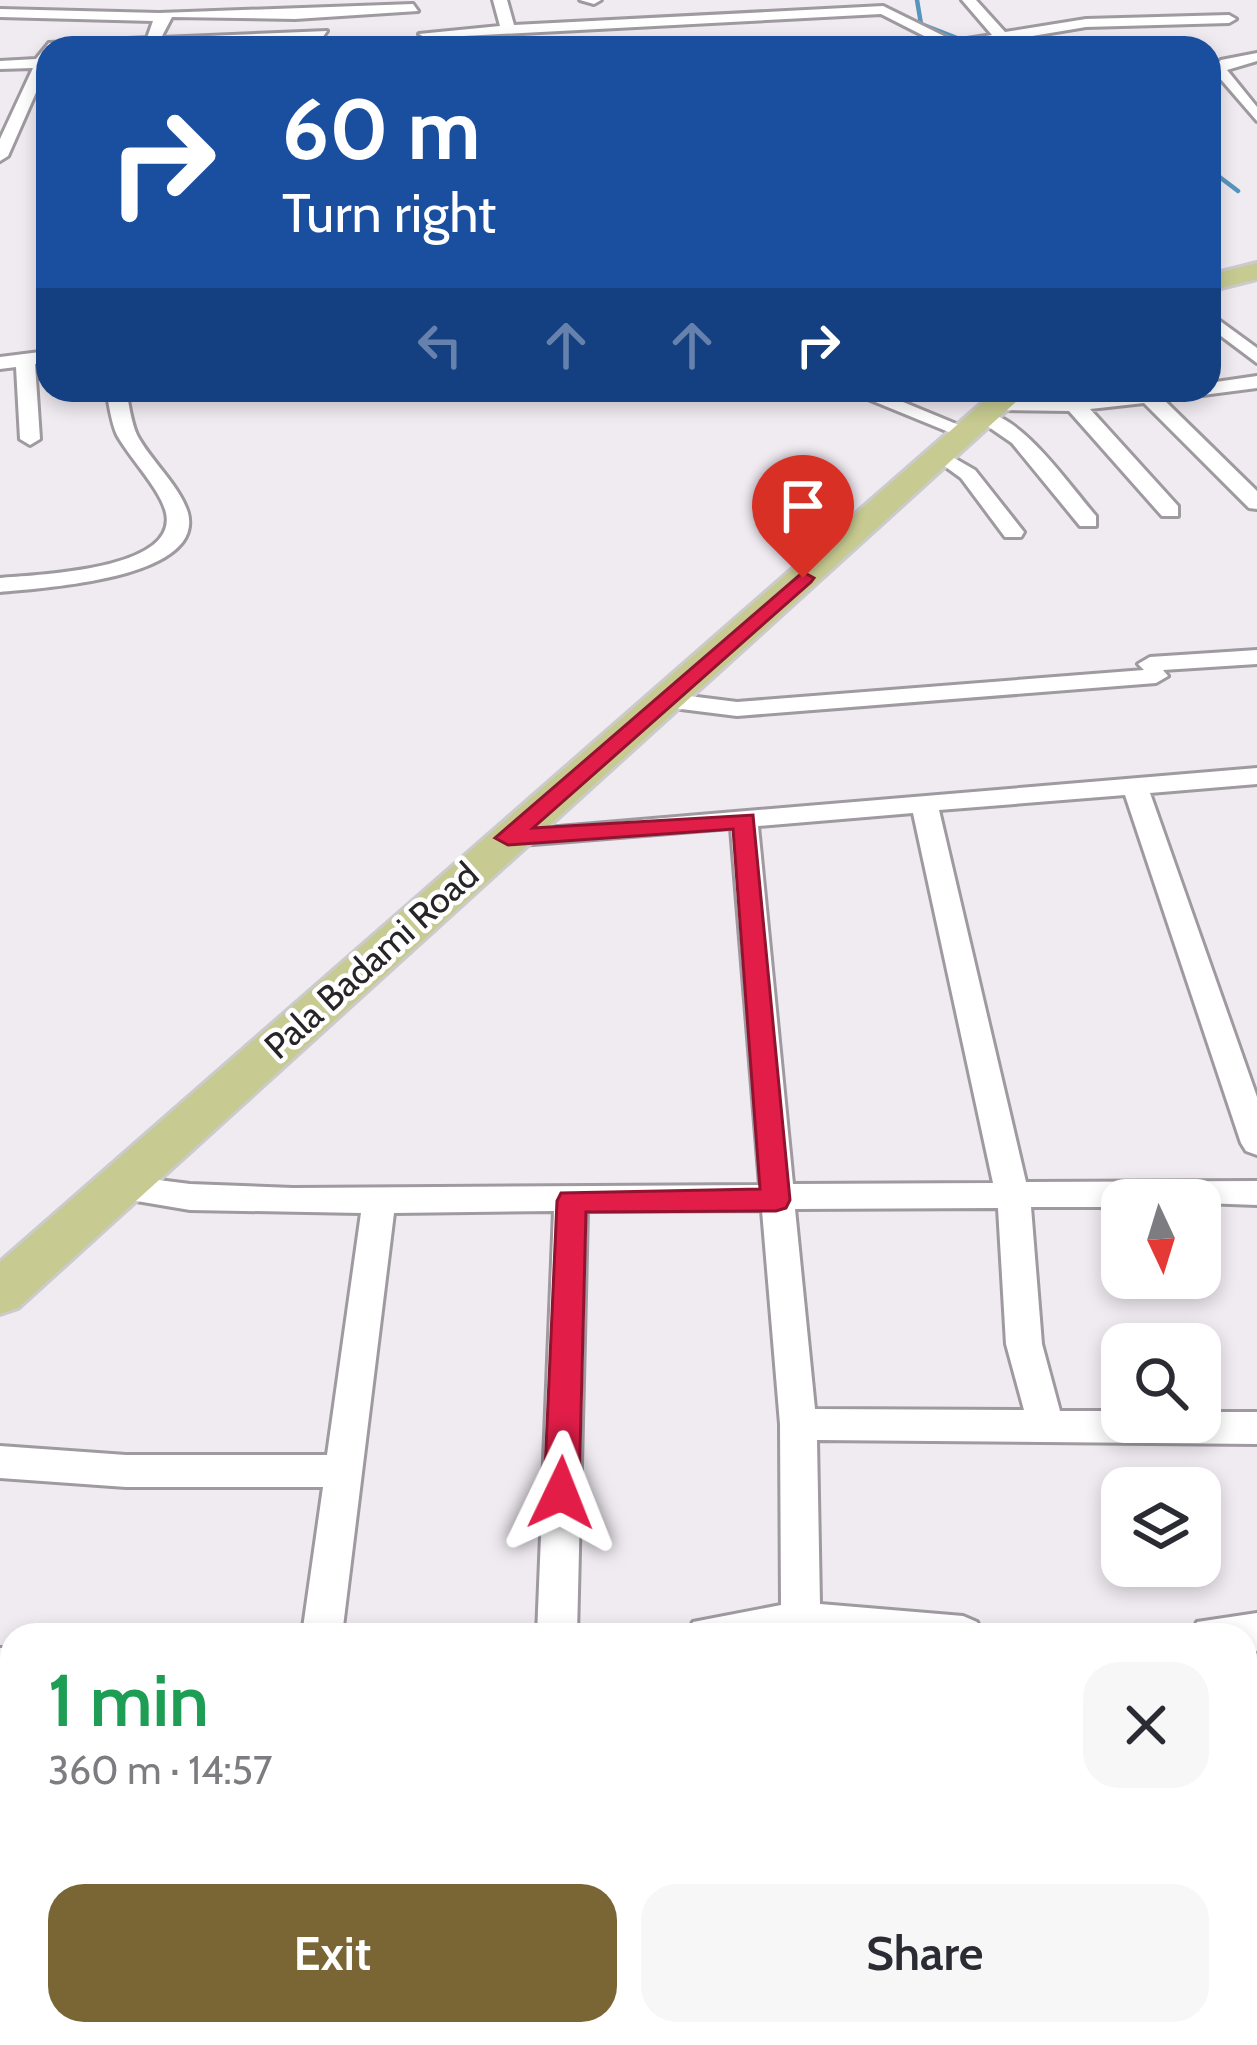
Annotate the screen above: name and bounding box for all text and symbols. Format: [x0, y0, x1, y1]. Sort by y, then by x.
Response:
text: 60 m [282, 78, 480, 180]
icon: right [84, 84, 240, 240]
text: Turn right [282, 180, 496, 246]
icon: left [407, 312, 473, 378]
icon: ahead [533, 312, 599, 378]
icon: ahead [659, 312, 725, 378]
icon: right [785, 312, 851, 378]
pin [752, 455, 854, 578]
icon: arrive [770, 473, 836, 539]
street label: Pala Badami Road [255, 852, 487, 1068]
north arrow [1101, 1179, 1221, 1299]
map controls [1101, 1179, 1221, 1587]
button: search [1101, 1323, 1221, 1443]
position arrow [498, 1430, 624, 1556]
button: layers [1101, 1467, 1221, 1587]
text: 1 min [48, 1657, 209, 1744]
button: close [1083, 1662, 1209, 1788]
text: 360 m · 14:57 [48, 1746, 272, 1794]
button: Exit [48, 1884, 617, 2022]
button: Share [641, 1884, 1209, 2022]

